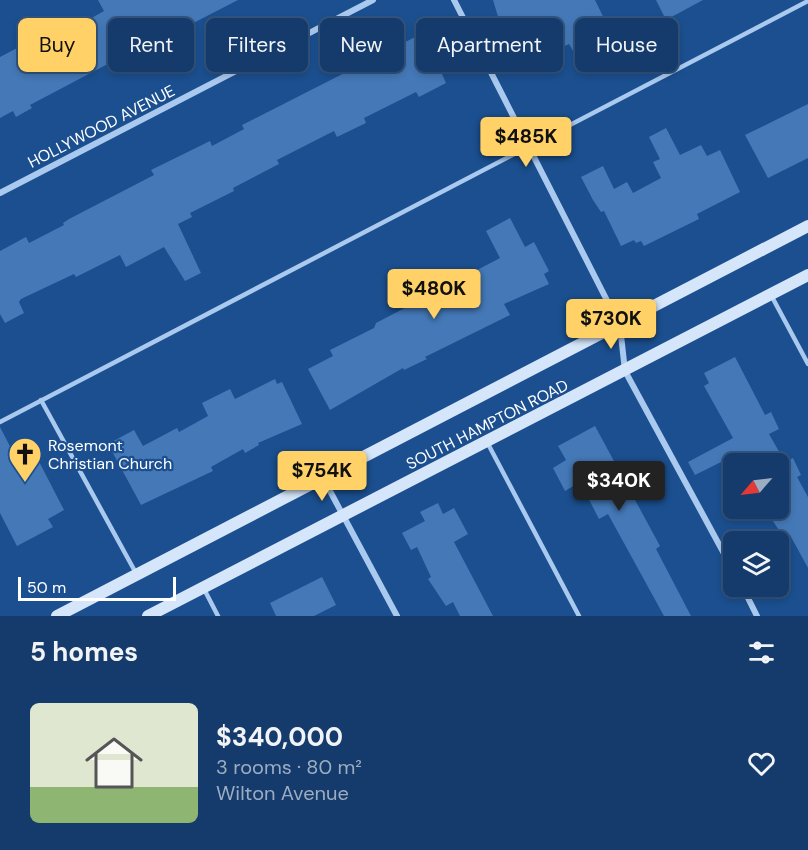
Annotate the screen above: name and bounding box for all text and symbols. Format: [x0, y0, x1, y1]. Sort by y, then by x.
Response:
chip: Buy [18, 18, 96, 72]
chip: Rent [108, 18, 194, 72]
chip: Filters [206, 18, 308, 72]
chip: New [320, 18, 404, 72]
chip: Apartment [416, 18, 563, 72]
chip: House [575, 18, 678, 72]
street label: HOLLYWOOD AVENUE [24, 80, 178, 173]
pin: $485K [484, 117, 568, 168]
text: $485K [494, 123, 558, 149]
pin: $480K [392, 269, 476, 320]
text: $480K [402, 275, 466, 301]
pin: $730K [569, 299, 653, 350]
text: $730K [580, 305, 642, 331]
street label: SOUTH HAMPTON ROAD [403, 374, 572, 475]
place label: Rosemont Christian Church [48, 435, 172, 474]
church icon: Rosemont Christian Church [7, 436, 43, 483]
pin: $754K [280, 451, 364, 502]
north arrow [723, 453, 789, 519]
map controls [723, 453, 789, 597]
text: $754K [292, 457, 352, 483]
pin: $340K [577, 461, 661, 512]
text: $340K [587, 467, 651, 493]
button: layers [723, 531, 789, 597]
scale bar [18, 574, 176, 602]
text: 50 m [27, 577, 66, 598]
text: 5 homes [30, 635, 138, 669]
icon: filters [745, 636, 778, 669]
text: $340,000 [216, 720, 343, 754]
icon: home [78, 727, 150, 799]
icon: heart [745, 747, 778, 780]
text: 3 rooms · 80 m² [216, 754, 362, 780]
text: Wilton Avenue [216, 780, 349, 806]

